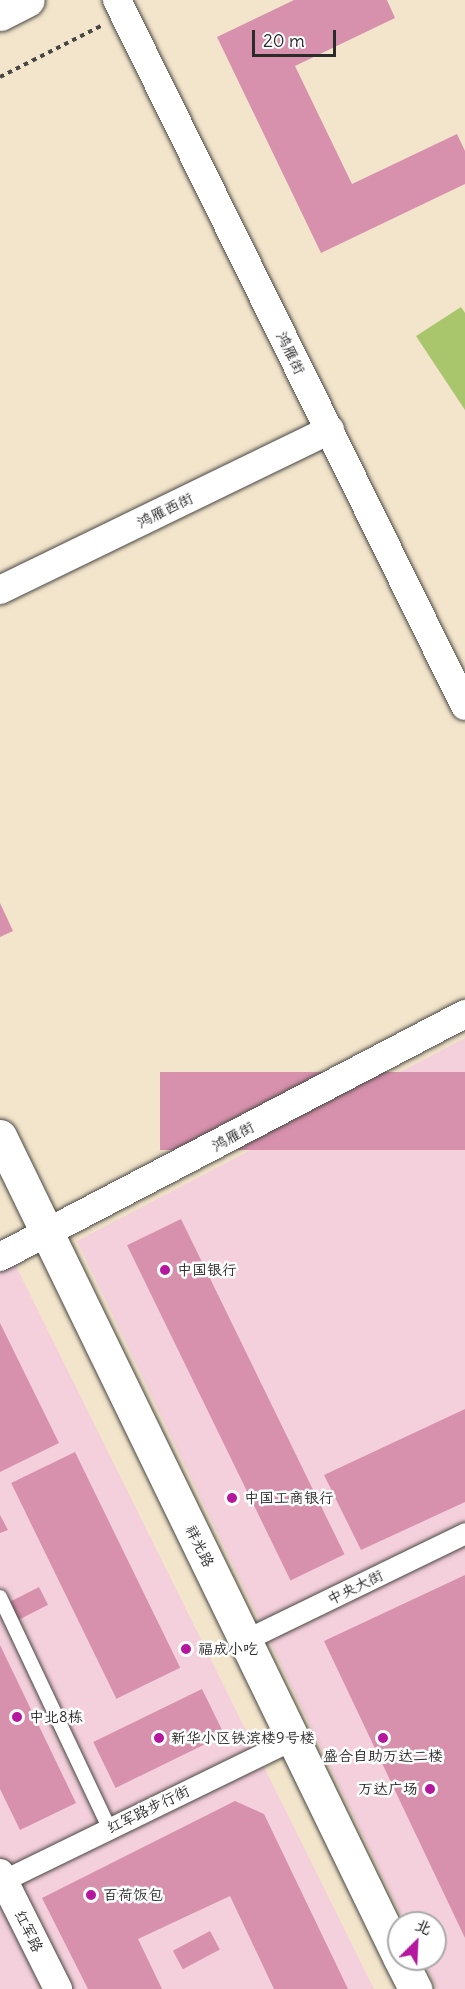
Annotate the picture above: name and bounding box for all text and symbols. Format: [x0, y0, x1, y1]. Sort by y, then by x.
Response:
scale bar [255, 18, 339, 56]
text: 20 m [263, 29, 305, 52]
street label: 鸿雁街 [273, 329, 309, 377]
street label: 鸿雁西街 [134, 489, 196, 531]
street label: 鸿雁街 [209, 1117, 257, 1155]
place label: 中国银行 [177, 1261, 237, 1279]
marker: 中国银行 [158, 1263, 172, 1277]
place label: 中国工商银行 [244, 1489, 334, 1507]
marker: 中国工商银行 [225, 1491, 239, 1505]
street label: 祥光路 [182, 1522, 218, 1570]
street label: 中央大街 [324, 1566, 386, 1608]
place label: 福成小吃 [198, 1640, 258, 1658]
marker: 福成小吃 [179, 1642, 193, 1656]
place label: 中北8栋 [29, 1708, 83, 1726]
marker: 中北8栋 [10, 1710, 24, 1724]
place label: 新华小区铁滨楼9号楼 [171, 1729, 315, 1747]
marker: 新华小区铁滨楼9号楼 [152, 1731, 166, 1745]
marker: 盛合自助万达二楼 [376, 1731, 390, 1745]
place label: 盛合自助万达二楼 [323, 1747, 443, 1765]
place label: 万达广场 [358, 1780, 418, 1798]
street label: 红军路步行街 [104, 1781, 192, 1837]
marker: 万达广场 [423, 1782, 437, 1796]
place label: 百荷饭包 [103, 1886, 163, 1904]
marker: 百荷饭包 [84, 1888, 98, 1902]
street label: 红军路 [11, 1907, 47, 1955]
north arrow [387, 1911, 447, 1971]
text: 北 [412, 1914, 435, 1939]

